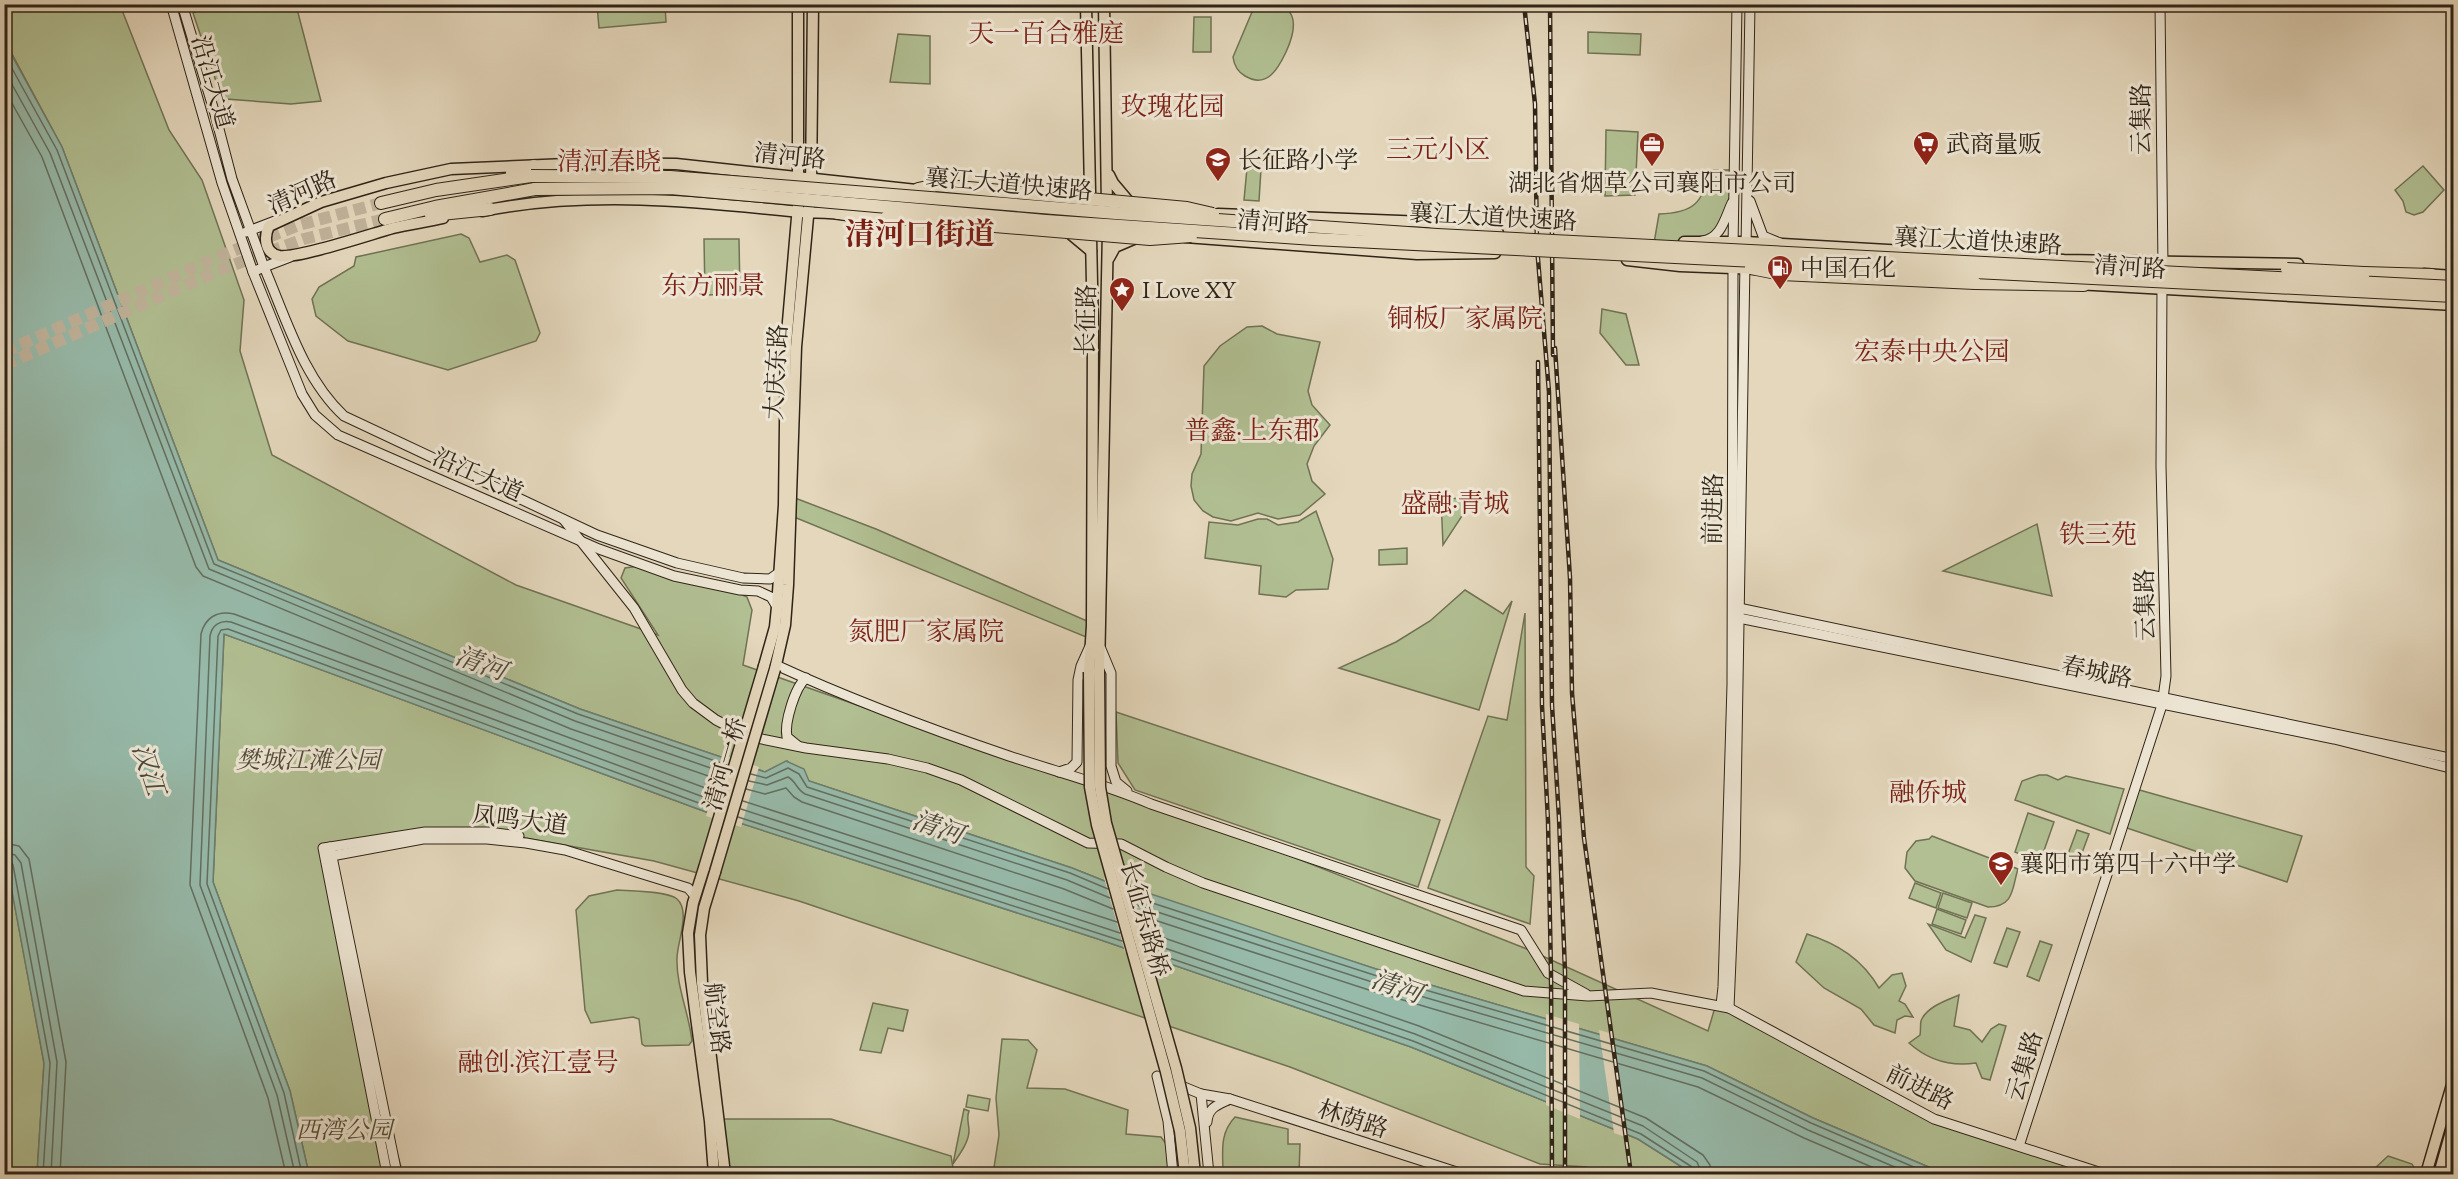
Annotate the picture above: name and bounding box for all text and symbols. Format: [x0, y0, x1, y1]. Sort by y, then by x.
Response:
district label: 天一百合雅庭 [968, 16, 1124, 50]
street label: 沿江大道 [185, 31, 242, 132]
street label: 云集路 [2125, 83, 2156, 155]
district label: 玫瑰花园 [1121, 89, 1225, 123]
place label: 武商量贩 [1946, 128, 2042, 159]
supermarket icon: 武商量贩 [1911, 129, 1941, 167]
office icon: 湖北省烟草公司襄阳市公司 [1637, 130, 1667, 168]
district label: 三元小区 [1386, 132, 1490, 166]
street label: 清河路 [753, 136, 827, 175]
district label: 清河春晓 [557, 144, 661, 178]
place label: 长征路小学 [1238, 144, 1358, 175]
school or university icon: 长征路小学 [1203, 145, 1233, 183]
street label: 襄江大道快速路 [924, 161, 1094, 206]
street label: 清河路 [263, 163, 341, 220]
place label: 湖北省烟草公司襄阳市公司 [1508, 167, 1796, 198]
street label: 襄江大道快速路 [1408, 197, 1578, 236]
street label: 清河路 [1236, 204, 1310, 239]
district label: 清河口街道 [845, 214, 995, 253]
street label: 襄江大道快速路 [1893, 221, 2063, 260]
street label: 清河路 [2093, 249, 2167, 284]
place label: 中国石化 [1800, 252, 1896, 283]
fuel station icon: 中国石化 [1765, 253, 1795, 291]
district label: 东方丽景 [661, 268, 765, 302]
place label: I Love XY [1142, 274, 1237, 305]
place icon: I Love XY [1107, 275, 1137, 313]
street label: 长征路 [1069, 284, 1102, 356]
district label: 铜板厂家属院 [1387, 301, 1543, 335]
street label: 大庆东路 [758, 323, 793, 421]
district label: 宏泰中央公园 [1854, 334, 2010, 368]
district label: 普鑫·上东郡 [1184, 413, 1320, 447]
street label: 沿江大道 [428, 441, 528, 508]
street label: 前进路 [1696, 473, 1729, 545]
district label: 盛融·青城 [1400, 486, 1510, 520]
district label: 铁三苑 [2059, 517, 2137, 551]
street label: 云集路 [2128, 569, 2161, 641]
district label: 氮肥厂家属院 [848, 614, 1004, 648]
water label: 清河 [451, 638, 515, 689]
street label: 春城路 [2059, 649, 2136, 694]
street label: 清河一桥 [696, 713, 753, 814]
water label: 汉江 [125, 739, 174, 803]
park label: 樊城江滩公园 [236, 744, 384, 775]
district label: 融侨城 [1889, 775, 1967, 809]
street label: 凤鸣大道 [471, 798, 570, 841]
water label: 清河 [908, 802, 972, 853]
place label: 襄阳市第四十六中学 [2020, 848, 2236, 879]
school or university icon: 襄阳市第四十六中学 [1986, 849, 2016, 887]
street label: 长征东路桥 [1114, 857, 1177, 981]
water label: 清河 [1367, 961, 1431, 1012]
street label: 航空路 [698, 980, 737, 1056]
street label: 云集路 [1998, 1027, 2049, 1105]
district label: 融创·滨江壹号 [457, 1045, 619, 1079]
street label: 前进路 [1881, 1057, 1959, 1116]
street label: 林荫路 [1314, 1093, 1392, 1144]
park label: 西湾公园 [296, 1114, 396, 1145]

